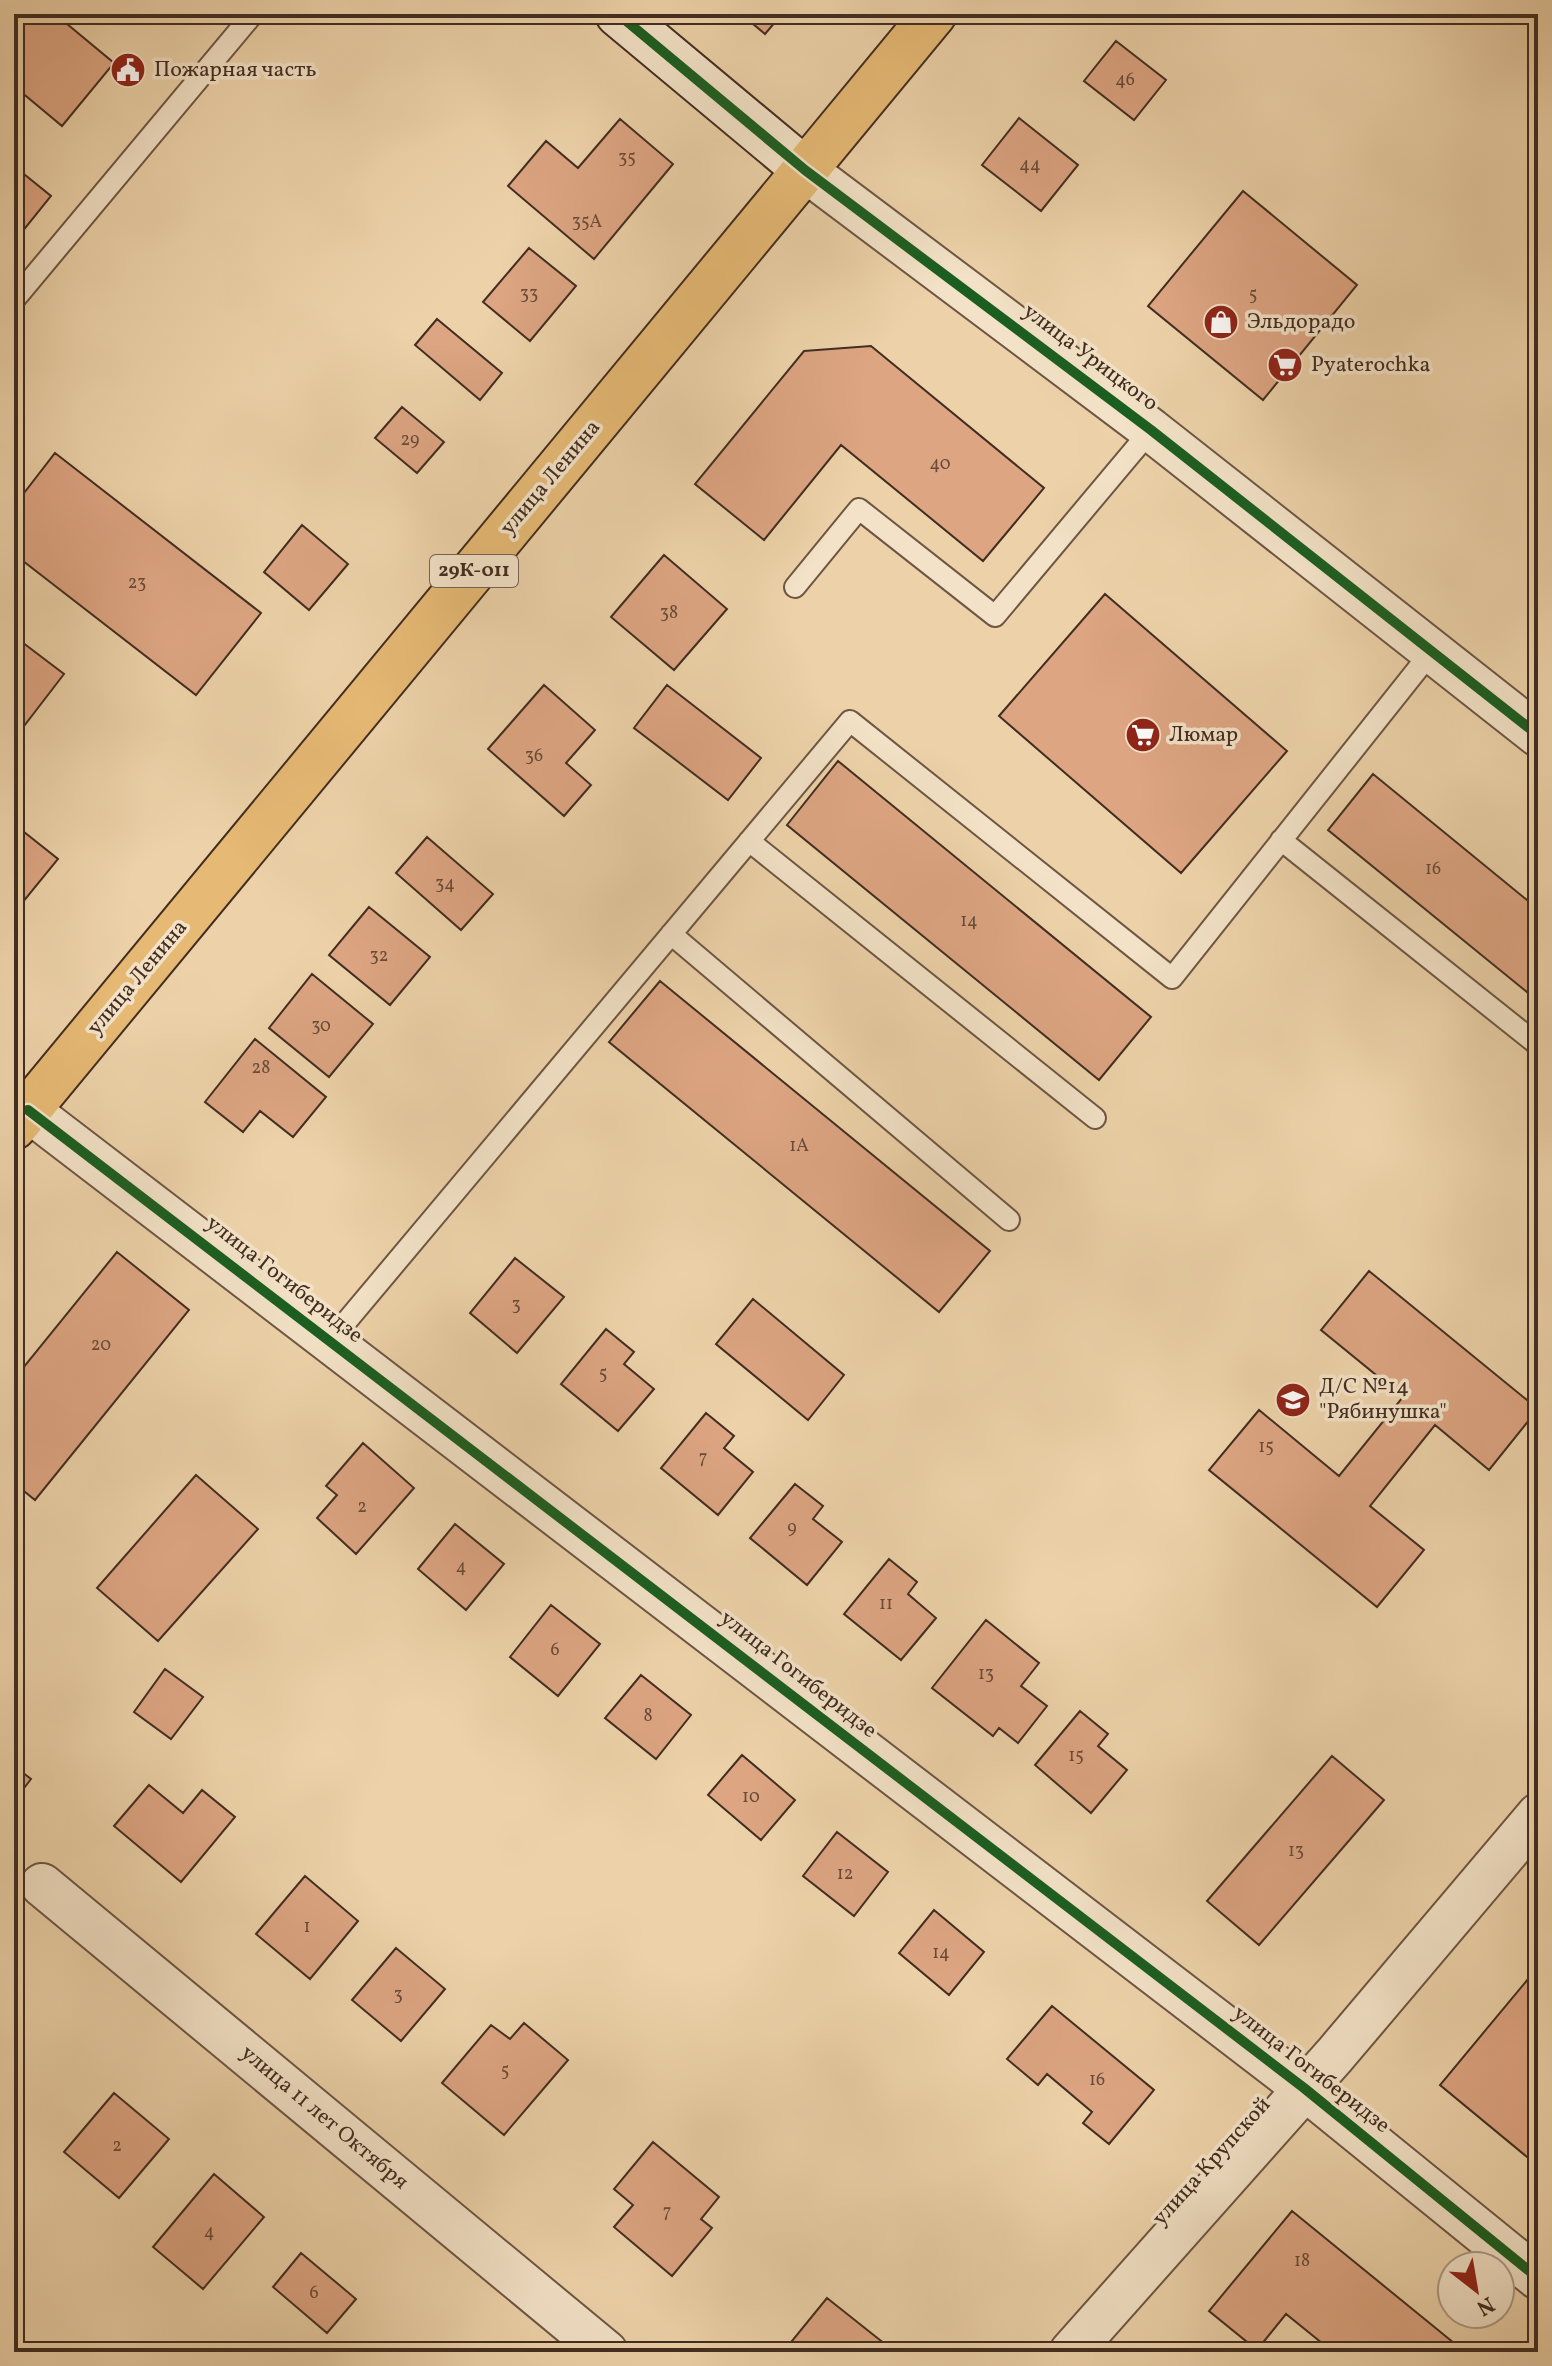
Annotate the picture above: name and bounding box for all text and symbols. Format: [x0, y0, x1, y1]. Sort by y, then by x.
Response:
public building icon: Пожарная часть [109, 51, 147, 89]
place label: Пожарная часть [154, 55, 317, 86]
house number: 46 [1115, 68, 1135, 93]
house number: 35 [618, 146, 636, 171]
house number: 44 [1019, 153, 1041, 178]
house number: 35А [572, 210, 603, 235]
house number: 33 [520, 282, 538, 307]
house number: 5 [1249, 283, 1257, 308]
street label: улица Урицкого [1016, 297, 1164, 419]
shop icon: Эльдорадо [1202, 303, 1240, 341]
place label: Эльдорадо [1247, 307, 1356, 338]
supermarket icon: Pyaterochka [1266, 346, 1304, 384]
place label: Pyaterochka [1311, 350, 1431, 381]
street label: улица Ленина [493, 414, 609, 542]
house number: 29 [401, 428, 419, 453]
house number: 40 [929, 452, 951, 477]
road number: 29К-011 [430, 555, 518, 587]
house number: 23 [128, 571, 146, 596]
house number: 38 [660, 601, 678, 626]
supermarket icon: Люмар [1124, 716, 1162, 754]
place label: Люмар [1169, 720, 1238, 751]
house number: 36 [525, 744, 543, 769]
house number: 16 [1425, 857, 1441, 882]
house number: 34 [435, 872, 455, 897]
house number: 14 [960, 909, 978, 934]
street label: улица Ленина [80, 914, 196, 1042]
house number: 32 [370, 944, 388, 969]
house number: 30 [311, 1014, 331, 1039]
house number: 28 [252, 1056, 270, 1081]
house number: 1А [789, 1134, 809, 1159]
street label: улица Гогиберидзе [199, 1209, 369, 1351]
house number: 3 [511, 1293, 521, 1318]
house number: 20 [91, 1333, 111, 1358]
house number: 5 [599, 1362, 607, 1387]
place label: Д/С №14 "Рябинушка" [1319, 1372, 1447, 1428]
school or university icon: Д/С №14 "Рябинушка" [1274, 1381, 1312, 1419]
house number: 15 [1258, 1435, 1274, 1460]
house number: 7 [699, 1446, 707, 1471]
house number: 2 [357, 1495, 367, 1520]
house number: 9 [787, 1516, 797, 1541]
house number: 4 [456, 1555, 466, 1580]
house number: 11 [879, 1592, 893, 1617]
street label: улица Гогиберидзе [713, 1604, 883, 1746]
house number: 6 [550, 1638, 560, 1663]
house number: 13 [978, 1662, 994, 1687]
house number: 8 [643, 1704, 653, 1729]
house number: 15 [1068, 1744, 1084, 1769]
house number: 10 [742, 1785, 760, 1810]
house number: 13 [1288, 1839, 1304, 1864]
house number: 12 [837, 1862, 853, 1887]
house number: 1 [304, 1915, 310, 1940]
house number: 14 [932, 1941, 950, 1966]
house number: 3 [393, 1983, 403, 2008]
street label: улица Гогиберидзе [1226, 1999, 1396, 2141]
street label: улица 11 лет Октября [233, 2038, 415, 2198]
house number: 5 [501, 2059, 509, 2084]
house number: 16 [1089, 2068, 1105, 2093]
street label: улица Крупской [1146, 2091, 1278, 2233]
house number: 2 [112, 2134, 122, 2159]
house number: 7 [663, 2200, 671, 2225]
house number: 4 [204, 2220, 214, 2245]
house number: 18 [1294, 2249, 1310, 2274]
north arrow [1436, 2250, 1516, 2330]
house number: 6 [309, 2281, 319, 2306]
text: N [1470, 2288, 1500, 2322]

